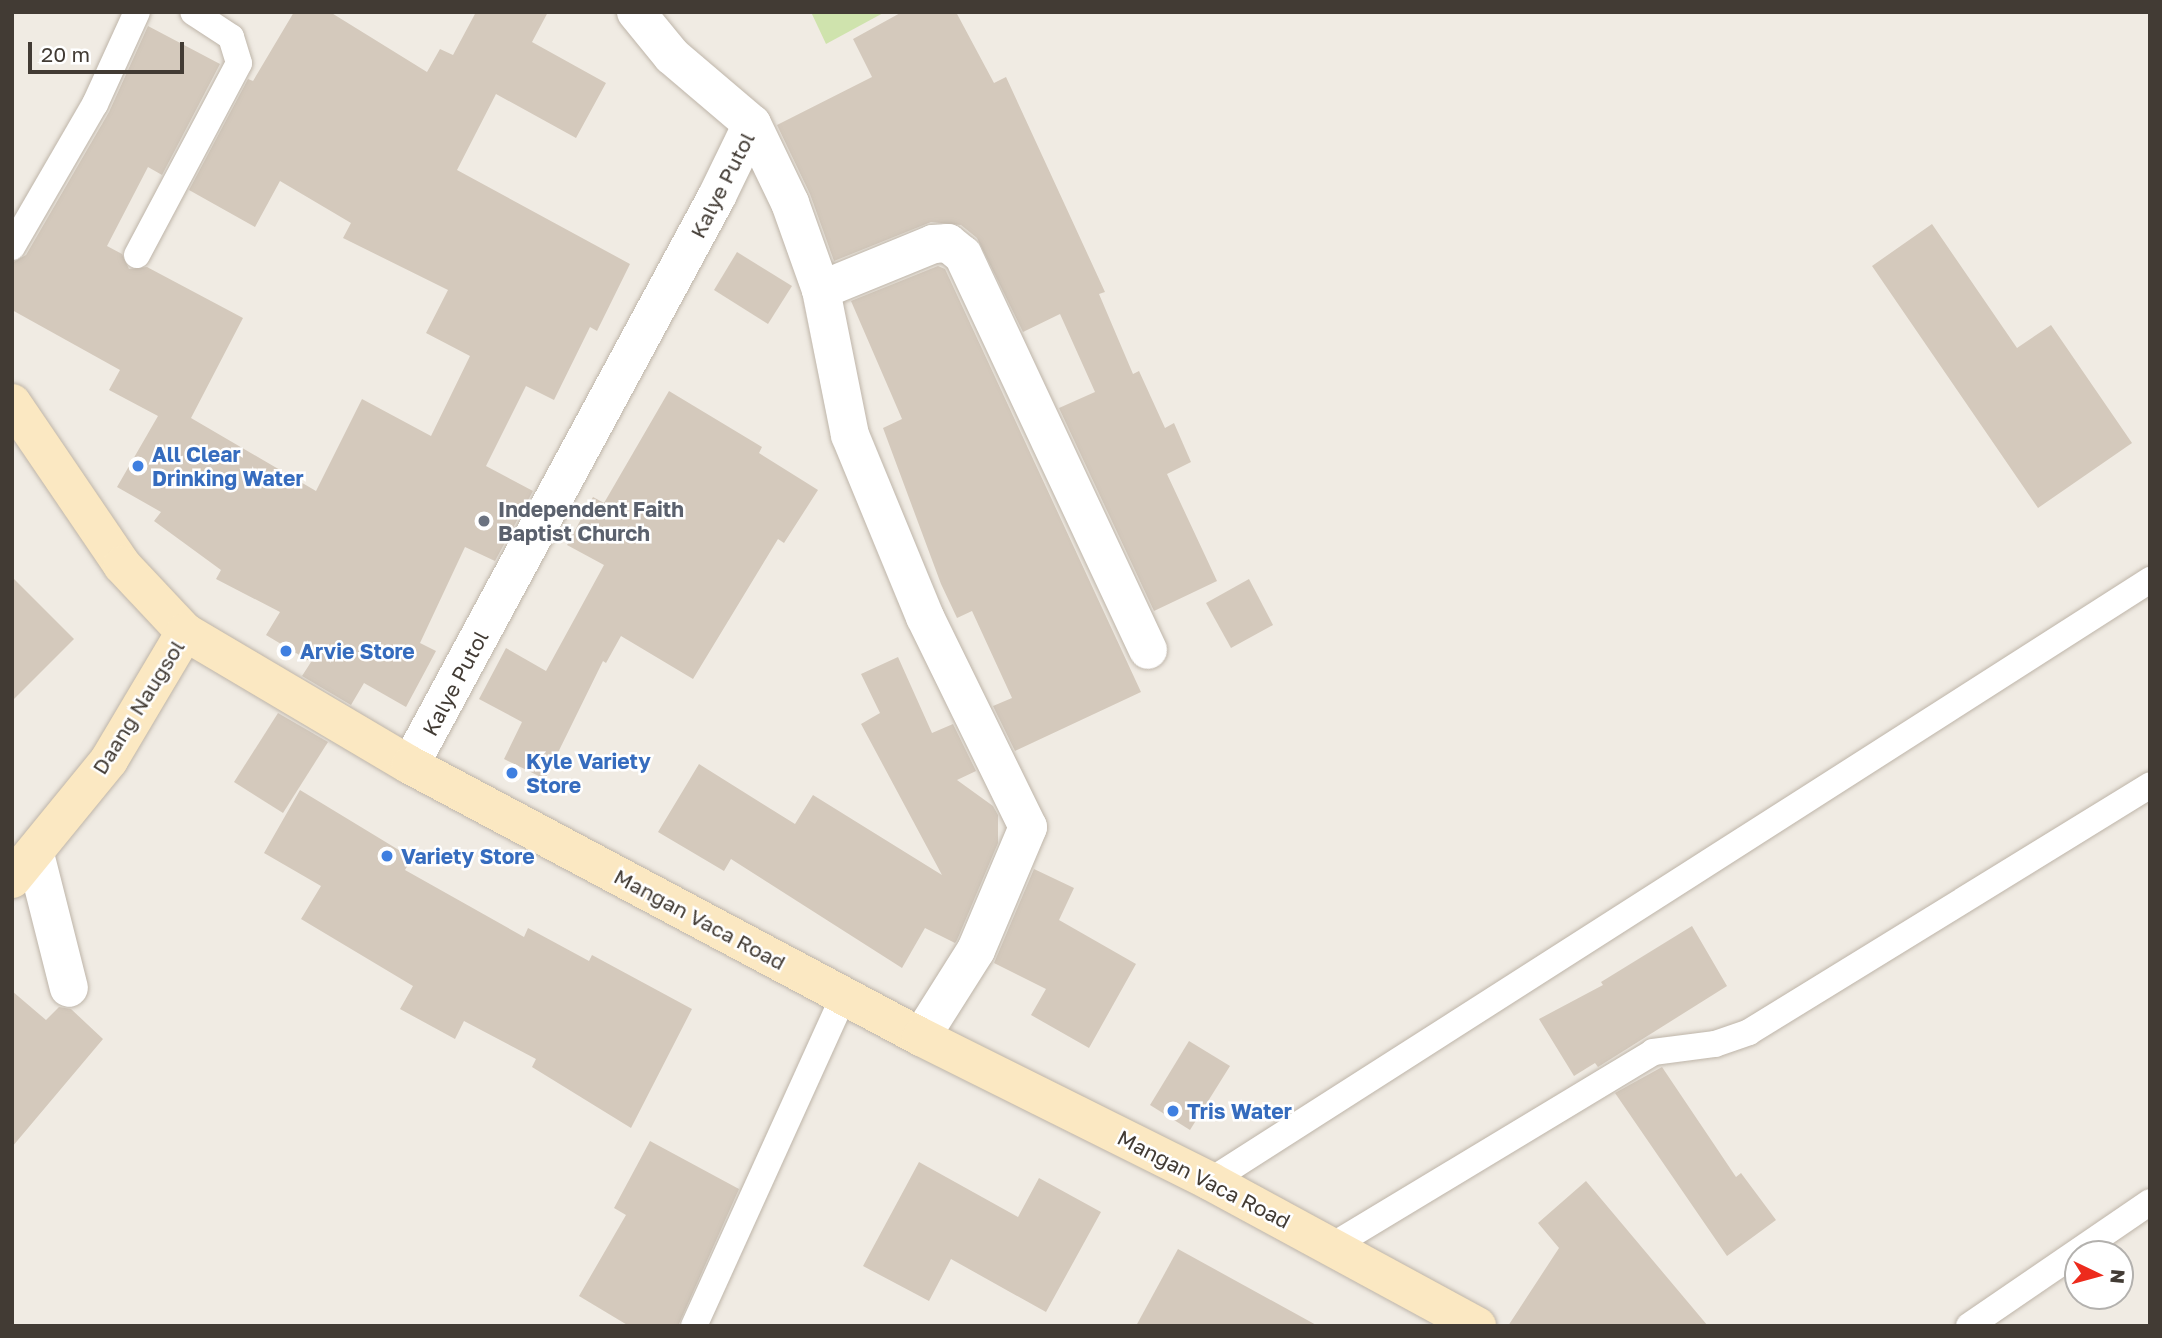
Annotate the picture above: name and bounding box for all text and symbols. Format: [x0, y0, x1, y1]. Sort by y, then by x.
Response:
scale bar [32, 28, 187, 72]
text: 20 m [41, 41, 90, 67]
street label: Kalye Putol [685, 128, 759, 242]
place label: All Clear Drinking Water [152, 441, 304, 491]
marker: All Clear Drinking Water [130, 458, 146, 474]
place label: Independent Faith Baptist Church [498, 496, 684, 546]
marker: Independent Faith Baptist Church [476, 513, 492, 529]
street label: Kalye Putol [417, 626, 493, 740]
street label: Daang Naugsol [87, 635, 189, 779]
place label: Arvie Store [300, 638, 415, 664]
marker: Arvie Store [278, 643, 294, 659]
place label: Kyle Variety Store [526, 748, 651, 798]
marker: Kyle Variety Store [504, 765, 520, 781]
place label: Variety Store [401, 843, 535, 869]
marker: Variety Store [379, 848, 395, 864]
street label: Mangan Vaca Road [610, 863, 790, 975]
place label: Tris Water [1187, 1098, 1292, 1124]
marker: Tris Water [1165, 1103, 1181, 1119]
street label: Mangan Vaca Road [1113, 1125, 1295, 1233]
north arrow [2064, 1240, 2134, 1310]
text: N [2106, 1268, 2131, 1285]

